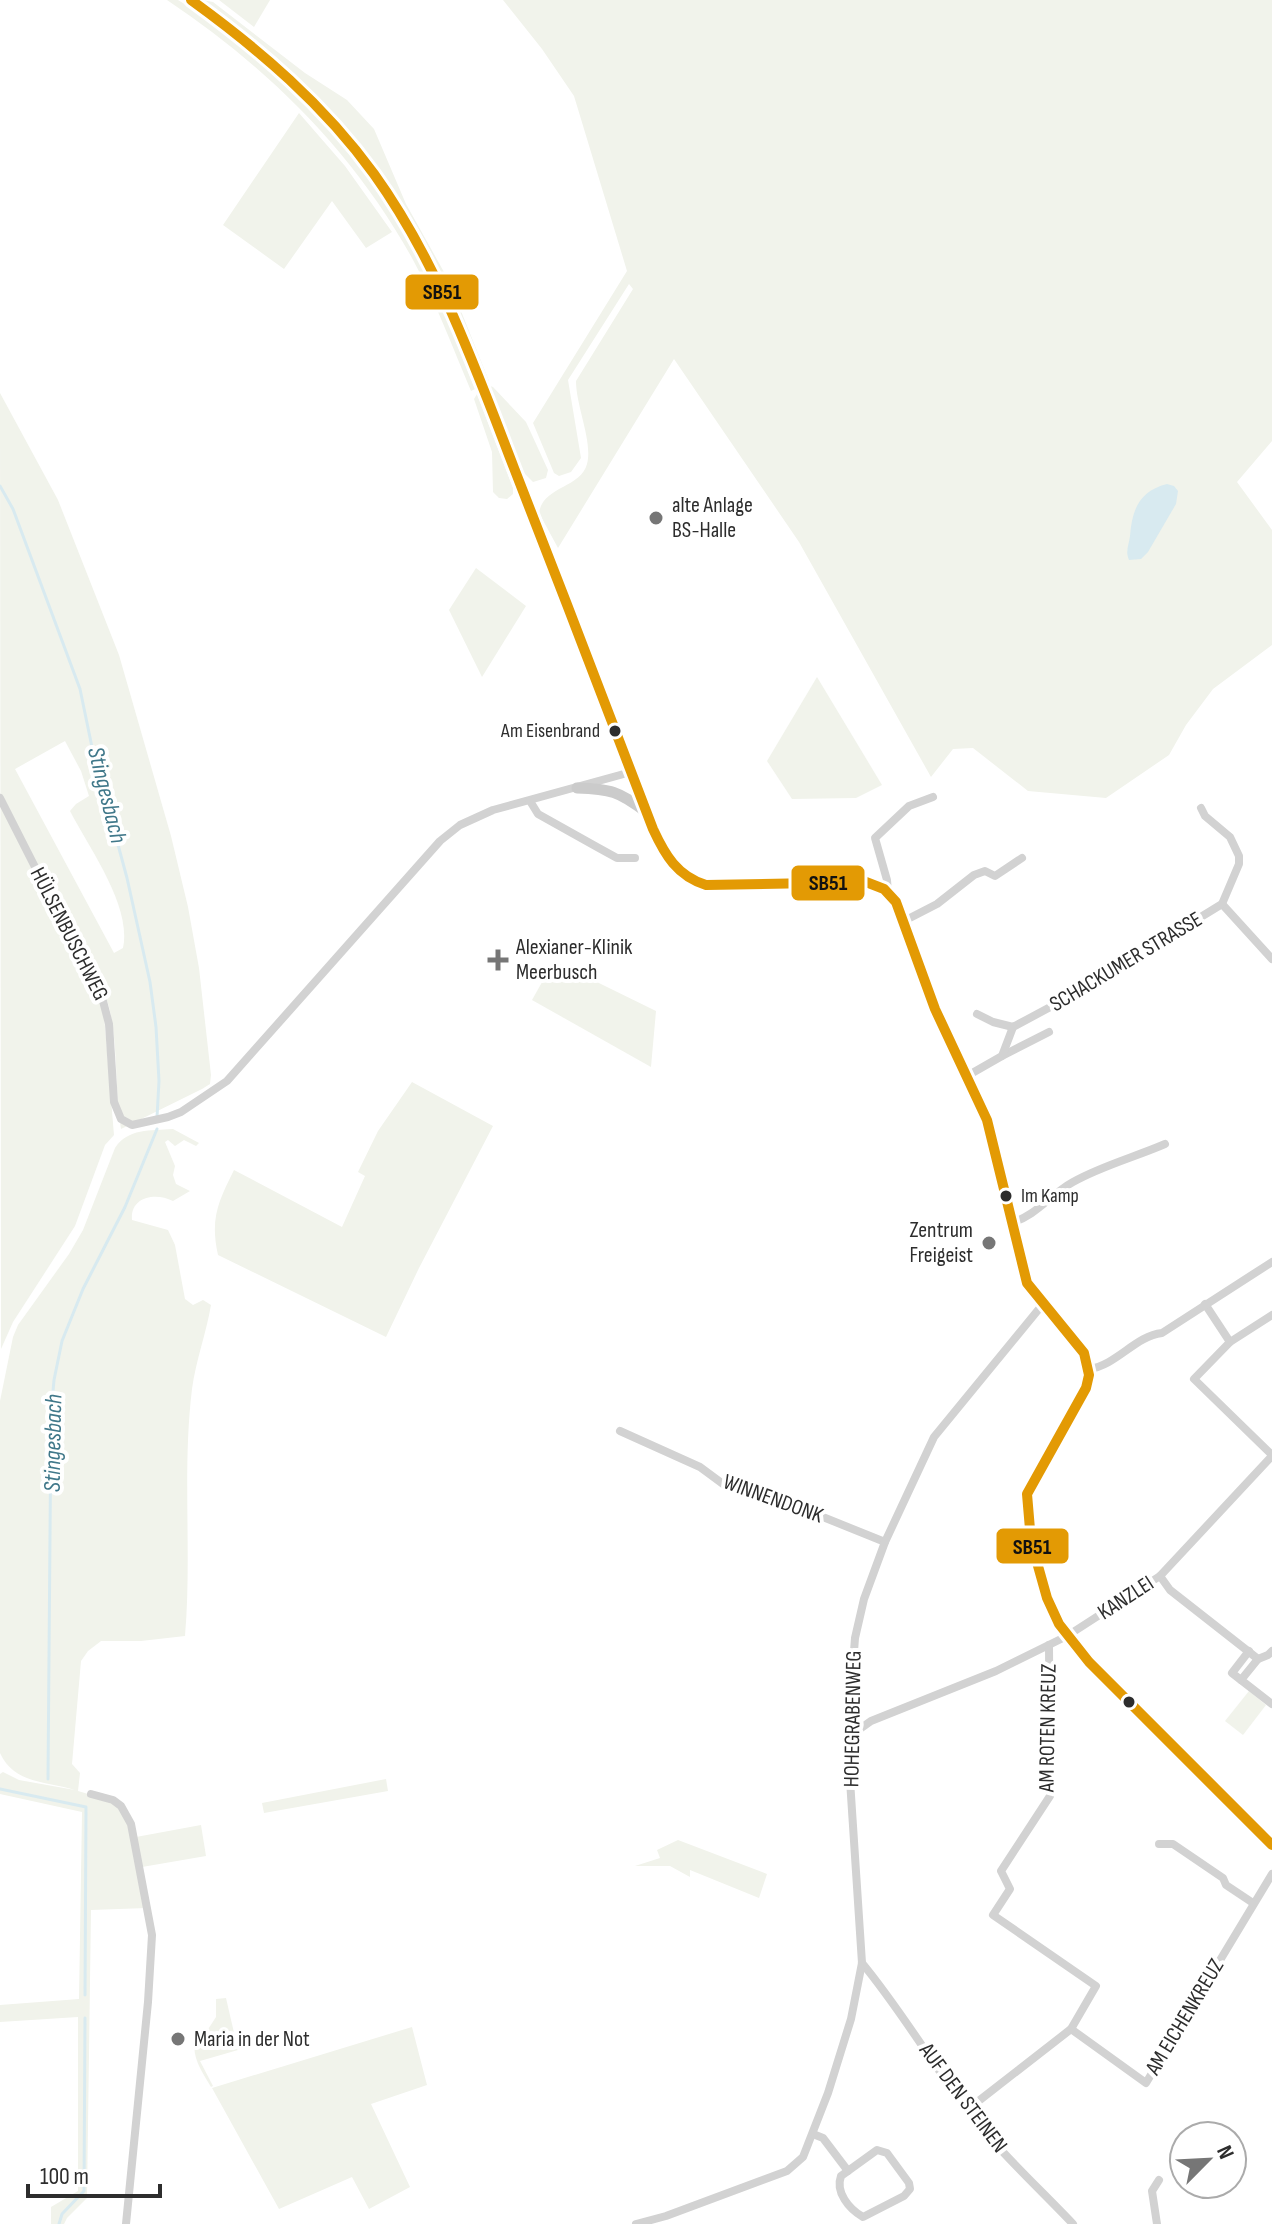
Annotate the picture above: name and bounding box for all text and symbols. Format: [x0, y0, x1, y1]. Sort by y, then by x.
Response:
line badge: SB51 [404, 273, 480, 311]
text: SB51 [423, 279, 462, 306]
place label: alte Anlage BS-Halle [672, 492, 753, 544]
marker: alte Anlage BS-Halle [647, 509, 665, 527]
place label: Am Eisenbrand [500, 719, 600, 743]
marker: Am Eisenbrand [607, 723, 623, 739]
water label: Stingesbach [81, 744, 133, 846]
street label: HÜLSENBUSCHWEG [24, 863, 114, 1005]
line badge: SB51 [790, 864, 866, 902]
text: SB51 [809, 870, 848, 897]
street label: SCHACKUMER STRASSE [1045, 906, 1207, 1018]
place label: Alexianer-Klinik Meerbusch [515, 934, 633, 986]
marker: Alexianer-Klinik Meerbusch [487, 949, 509, 971]
place label: Im Kamp [1021, 1184, 1079, 1208]
marker: Im Kamp [998, 1188, 1014, 1204]
place label: Zentrum Freigeist [910, 1217, 973, 1269]
marker: Zentrum Freigeist [980, 1234, 998, 1252]
water label: Stingesbach [38, 1394, 68, 1492]
street label: WINNENDONK [719, 1468, 827, 1530]
line badge: SB51 [995, 1527, 1070, 1565]
text: SB51 [1013, 1534, 1052, 1561]
street label: KANZLEI [1093, 1570, 1159, 1626]
street label: HOHEGRABENWEG [838, 1650, 868, 1788]
street label: AM ROTEN KREUZ [1033, 1664, 1063, 1793]
unlabelled marker [1121, 1694, 1137, 1710]
street label: AM EICHENKREUZ [1139, 1954, 1230, 2081]
place label: Maria in der Not [194, 2026, 310, 2053]
marker: Maria in der Not [169, 2030, 187, 2048]
street label: AUF DEN STEINEN [912, 2037, 1013, 2158]
north arrow [1168, 2120, 1248, 2200]
text: N [1210, 2142, 1240, 2163]
scale bar [28, 2148, 160, 2198]
text: 100 m [40, 2162, 89, 2191]

